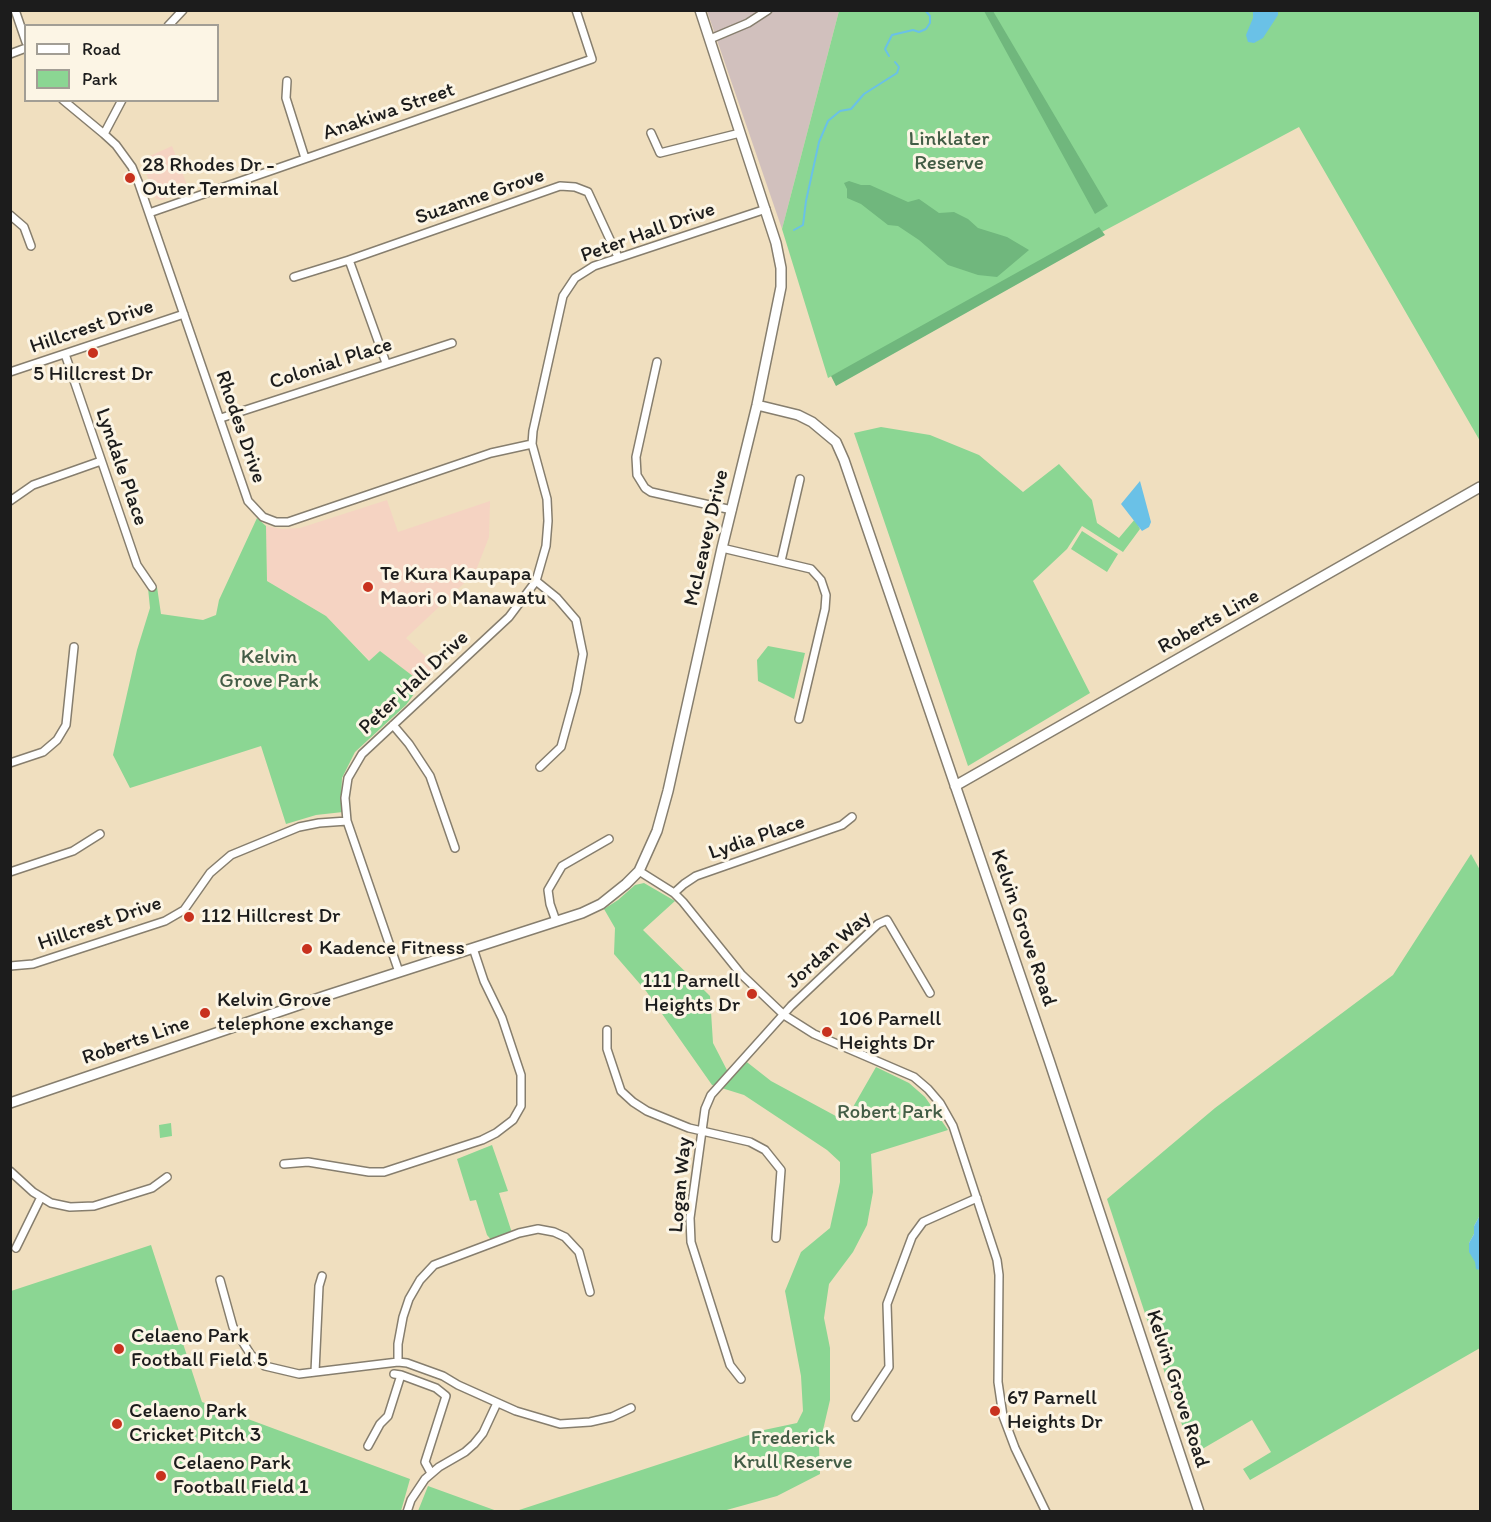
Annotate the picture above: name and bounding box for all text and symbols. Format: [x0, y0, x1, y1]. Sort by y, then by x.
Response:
legend [24, 24, 219, 102]
text: Road [82, 38, 121, 60]
text: Park [82, 68, 117, 90]
street label: Anakiwa Street [320, 78, 458, 146]
park label: Linklater Reserve [909, 127, 989, 177]
place label: 28 Rhodes Dr - Outer Terminal [142, 153, 278, 203]
street label: Suzanne Grove [412, 163, 548, 231]
marker: 28 Rhodes Dr - Outer Terminal [123, 171, 137, 185]
street label: Peter Hall Drive [577, 197, 719, 269]
street label: Hillcrest Drive [27, 294, 157, 360]
street label: Colonial Place [267, 332, 395, 396]
marker: 5 Hillcrest Dr [86, 346, 100, 360]
place label: 5 Hillcrest Dr [33, 362, 153, 388]
street label: Rhodes Drive [209, 367, 271, 487]
street label: Lyndale Place [89, 405, 153, 529]
street label: McLeavey Drive [679, 467, 735, 609]
place label: Te Kura Kaupapa Maori o Manawatu [380, 562, 546, 612]
marker: Te Kura Kaupapa Maori o Manawatu [361, 580, 375, 594]
street label: Roberts Line [1154, 584, 1264, 660]
street label: Peter Hall Drive [354, 626, 474, 740]
park label: Kelvin Grove Park [219, 645, 319, 695]
street label: Lydia Place [706, 810, 808, 866]
street label: Kelvin Grove Road [984, 846, 1062, 1010]
street label: Hillcrest Drive [35, 891, 165, 957]
place label: 112 Hillcrest Dr [201, 904, 340, 930]
street label: Jordan Way [782, 906, 876, 994]
marker: 112 Hillcrest Dr [182, 910, 196, 924]
place label: Kadence Fitness [319, 936, 465, 962]
marker: Kadence Fitness [300, 942, 314, 956]
place label: 111 Parnell Heights Dr [642, 969, 740, 1019]
marker: 111 Parnell Heights Dr [745, 987, 759, 1001]
place label: Kelvin Grove telephone exchange [217, 988, 394, 1038]
marker: Kelvin Grove telephone exchange [198, 1006, 212, 1020]
place label: 106 Parnell Heights Dr [839, 1007, 941, 1057]
street label: Roberts Line [79, 1011, 193, 1071]
marker: 106 Parnell Heights Dr [820, 1025, 834, 1039]
park label: Robert Park [837, 1100, 943, 1126]
street label: Logan Way [664, 1136, 698, 1234]
street label: Kelvin Grove Road [1140, 1307, 1214, 1471]
place label: Celaeno Park Football Field 5 [131, 1324, 268, 1374]
marker: Celaeno Park Football Field 5 [112, 1342, 126, 1356]
place label: 67 Parnell Heights Dr [1007, 1386, 1103, 1436]
place label: Celaeno Park Cricket Pitch 3 [129, 1399, 261, 1449]
marker: 67 Parnell Heights Dr [988, 1404, 1002, 1418]
marker: Celaeno Park Cricket Pitch 3 [110, 1417, 124, 1431]
park label: Frederick Krull Reserve [733, 1426, 853, 1476]
place label: Celaeno Park Football Field 1 [173, 1451, 309, 1501]
marker: Celaeno Park Football Field 1 [154, 1469, 168, 1483]

